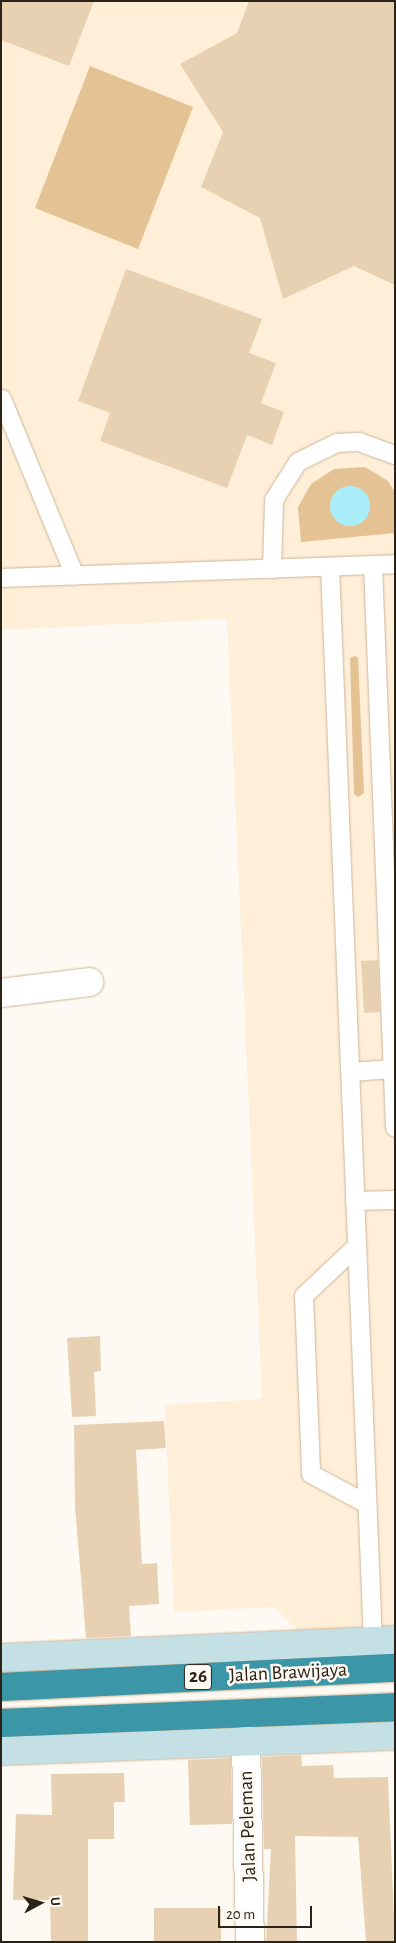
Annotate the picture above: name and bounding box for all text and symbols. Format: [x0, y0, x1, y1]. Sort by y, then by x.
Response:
street label: Jalan Brawijaya [228, 1658, 348, 1688]
road number: 26 [183, 1660, 213, 1694]
street label: Jalan Peleman [234, 1770, 262, 1882]
north arrow [15, 1878, 65, 1928]
text: U [47, 1896, 62, 1907]
scale bar [221, 1896, 315, 1928]
text: 20 m [226, 1907, 255, 1922]

